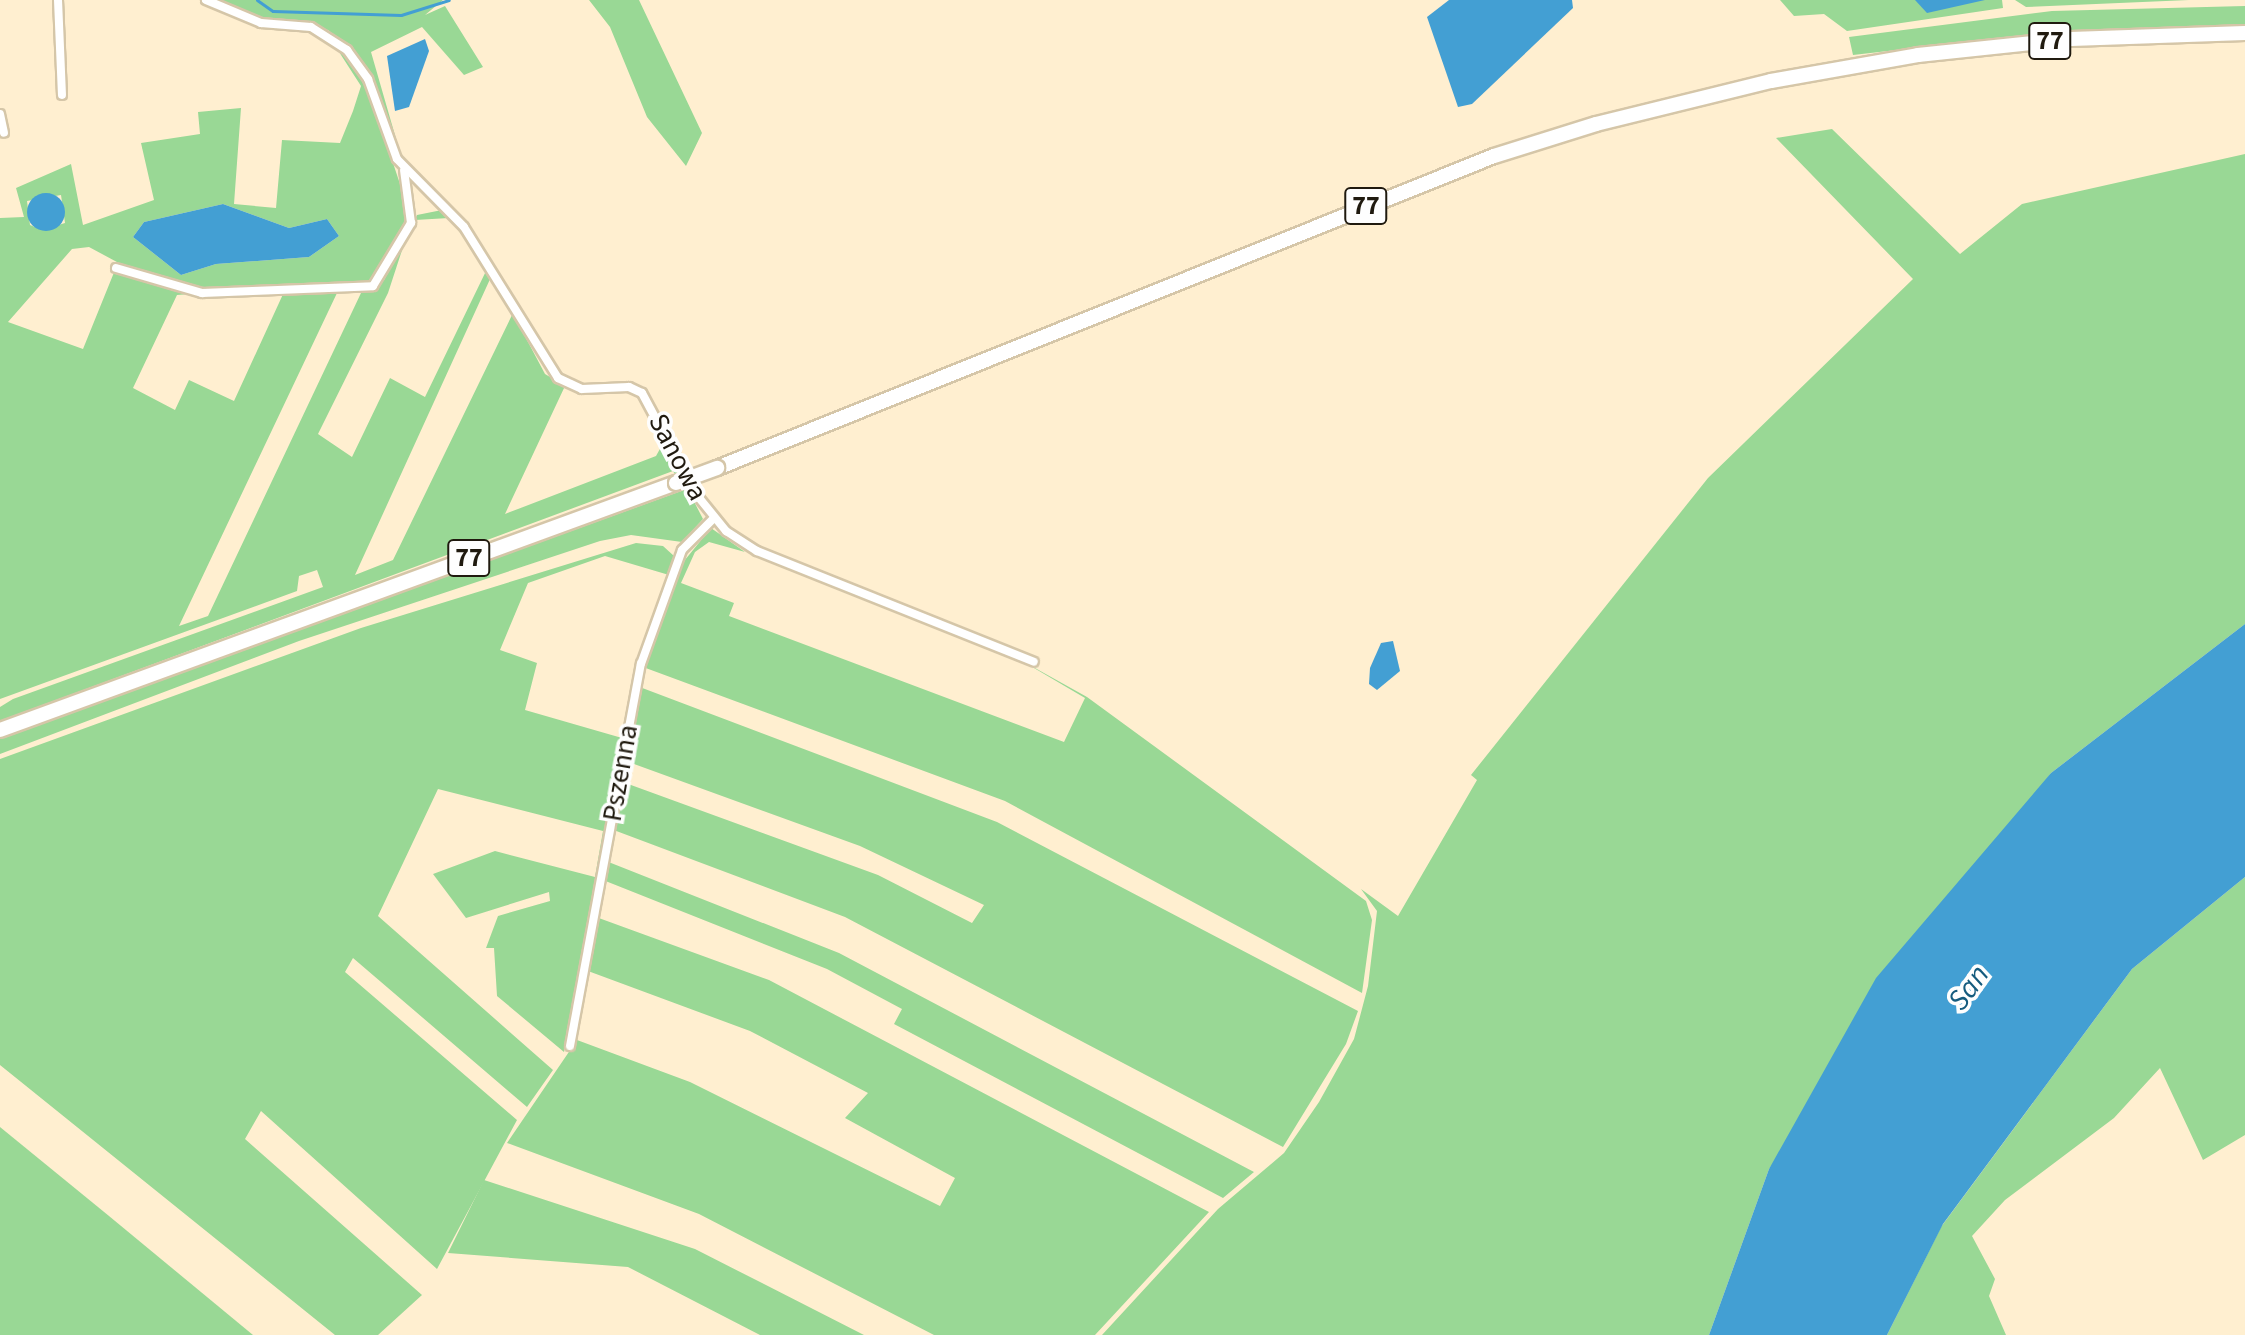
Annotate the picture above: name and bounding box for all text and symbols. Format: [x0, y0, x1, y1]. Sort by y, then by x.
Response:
road number: 77 [2028, 19, 2072, 63]
road number: 77 [1344, 184, 1388, 228]
street label: Sanowa [641, 408, 715, 506]
road number: 77 [447, 536, 491, 580]
street label: Pszenna [595, 722, 645, 824]
water label: San [1941, 958, 1997, 1018]

